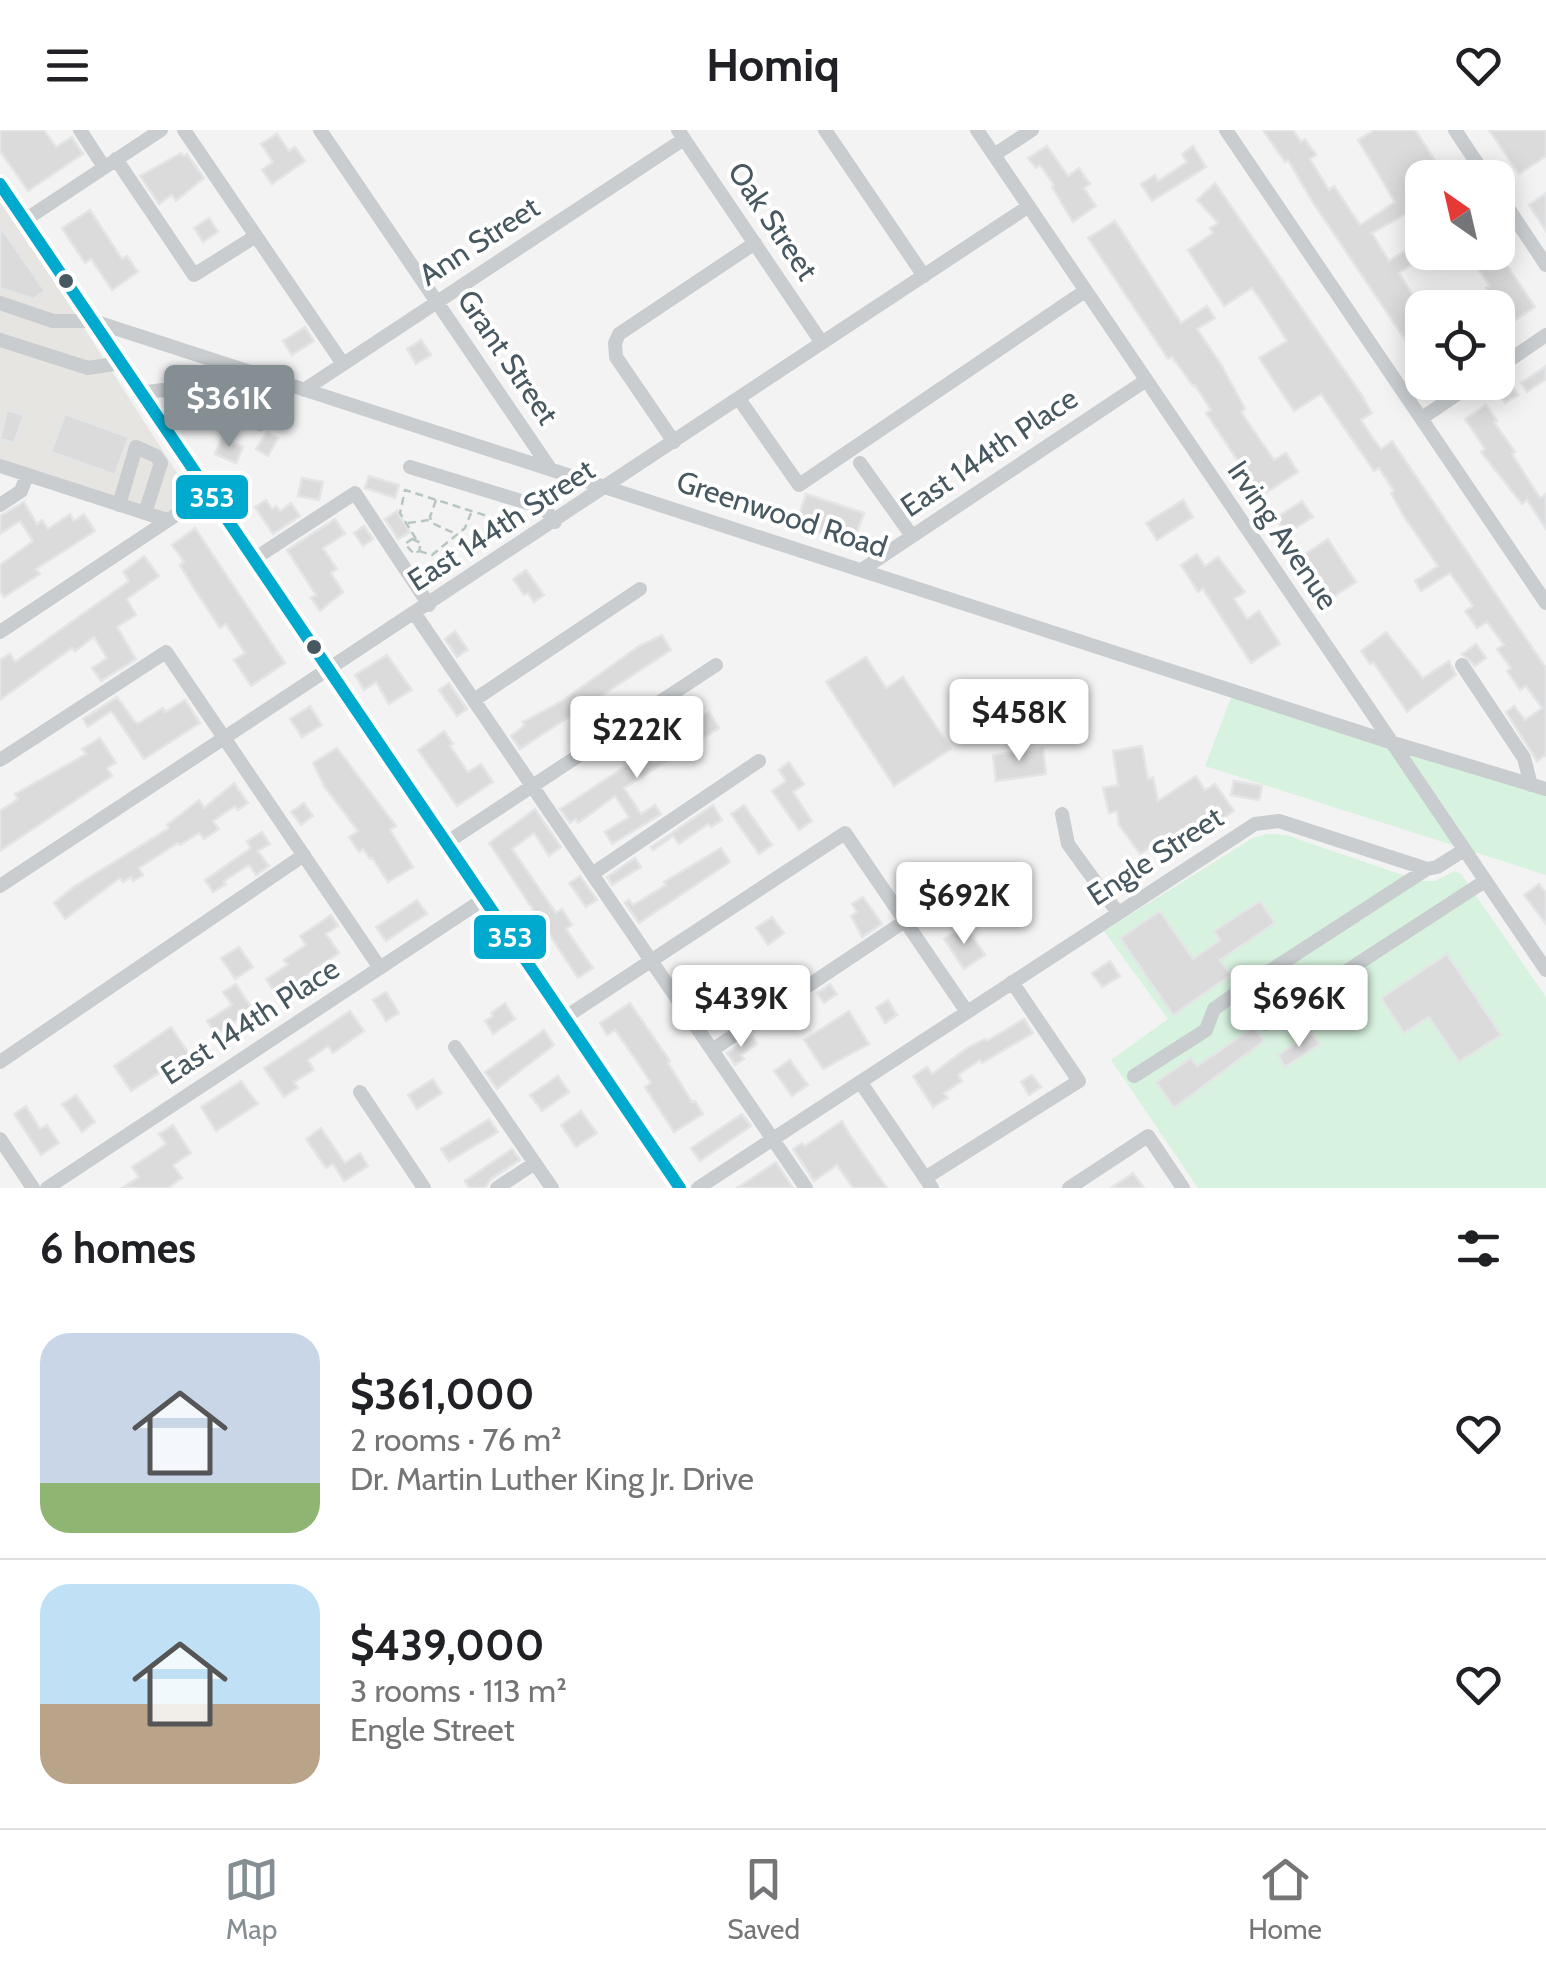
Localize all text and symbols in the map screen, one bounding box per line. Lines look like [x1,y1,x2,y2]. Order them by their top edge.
icon: menu [40,38,95,93]
text: Homiq [706,38,840,92]
icon: heart [1451,38,1506,93]
street label: Oak Street [720,155,826,287]
north arrow [1405,160,1515,270]
map controls [1405,160,1515,400]
street label: Ann Street [412,188,546,294]
unlabelled marker [56,271,76,291]
street label: Grant Street [450,283,566,431]
button: locate [1405,290,1515,400]
pin: $361K [159,365,299,450]
text: $361K [186,378,272,417]
street label: East 144th Place [894,379,1084,525]
street label: East 144th Street [401,451,601,599]
street label: Irving Avenue [1220,454,1346,616]
street label: Greenwood Road [672,463,892,565]
line badge: 353 [174,473,250,521]
text: 353 [189,480,235,514]
unlabelled marker [304,637,324,657]
pin: $458K [949,679,1089,764]
text: $458K [971,692,1067,731]
pin: $222K [567,696,707,781]
text: $222K [592,709,682,748]
street label: Engle Street [1080,798,1230,914]
pin: $692K [894,862,1034,947]
text: $692K [918,875,1010,914]
line badge: 353 [472,913,548,961]
text: 353 [487,920,533,954]
street label: East 144th Place [154,950,346,1092]
pin: $439K [671,965,811,1050]
pin: $696K [1229,965,1369,1050]
text: $439K [694,978,788,1017]
text: $696K [1253,978,1345,1017]
icon: filters [1451,1221,1506,1276]
text: 6 homes [40,1222,196,1274]
text: $361,000 [350,1368,534,1420]
icon: home [120,1373,240,1493]
icon: heart [1451,1406,1506,1461]
text: 2 rooms · 76 m² [350,1420,562,1459]
text: Dr. Martin Luther King Jr. Drive [350,1459,754,1498]
text: $439,000 [350,1619,544,1671]
icon: home [120,1624,240,1744]
icon: heart [1451,1657,1506,1712]
text: 3 rooms · 113 m² [350,1671,567,1710]
text: Engle Street [350,1710,514,1749]
tab: Map [224,1852,279,1946]
tab: Saved [727,1852,800,1946]
tab: Home [1248,1852,1322,1946]

